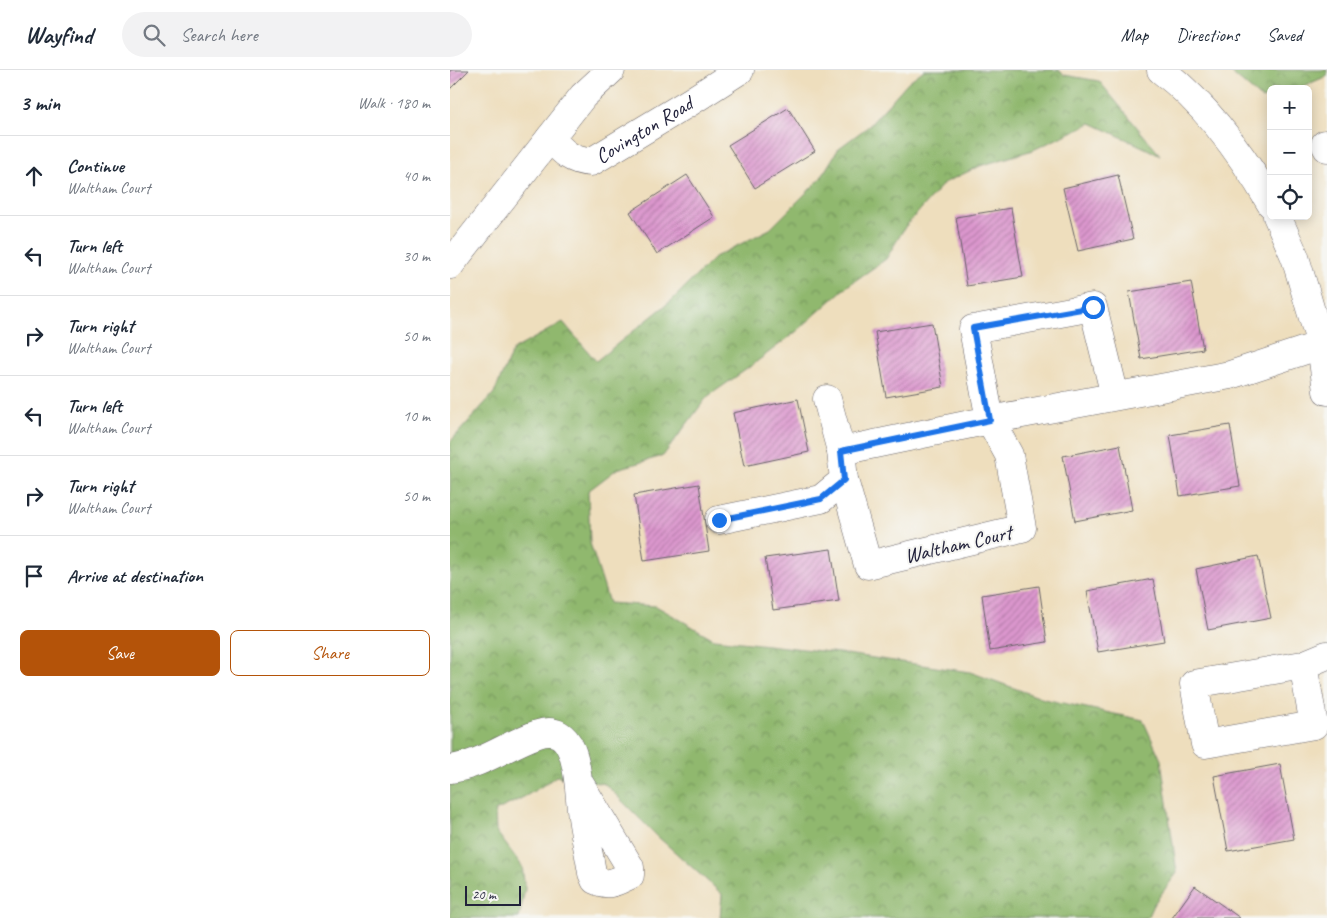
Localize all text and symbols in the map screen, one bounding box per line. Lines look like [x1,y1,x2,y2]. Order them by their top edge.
search box [122,12,472,57]
text: Wayfind [25,20,92,50]
icon: search [140,21,168,49]
text: Search here [180,23,258,47]
text: Map [1121,24,1148,46]
text: Directions [1176,24,1239,46]
text: Saved [1267,24,1302,46]
map controls [1267,85,1312,220]
button: + [1267,85,1312,130]
street label: Covington Road [590,89,700,169]
text: 3 min [20,90,60,116]
text: Walk · 180 m [358,93,430,113]
button: − [1267,130,1312,175]
text: Continue [67,154,124,178]
icon: ahead [20,162,48,190]
text: 40 m [403,166,430,186]
button: locate [1267,175,1312,220]
text: Waltham Court [67,178,150,198]
text: Turn left [67,234,122,258]
icon: left [20,242,48,270]
text: 30 m [403,246,430,266]
text: Waltham Court [67,258,150,278]
route start [1082,296,1105,319]
text: Turn right [67,314,134,338]
icon: right [20,322,48,350]
text: 50 m [403,326,430,346]
text: Waltham Court [67,338,150,358]
text: Turn left [67,394,122,418]
icon: left [20,402,48,430]
text: 10 m [403,406,430,426]
text: Waltham Court [67,418,150,438]
text: Turn right [67,474,134,498]
icon: right [20,482,48,510]
text: 50 m [403,486,430,506]
text: Waltham Court [67,498,150,518]
route end [708,509,731,532]
street label: Waltham Court [902,518,1017,569]
icon: arrive [20,562,48,590]
text: Arrive at destination [67,564,203,588]
button: Save [20,630,220,676]
button: Share [230,630,430,676]
scale bar [465,883,521,906]
text: 20 m [472,886,496,903]

